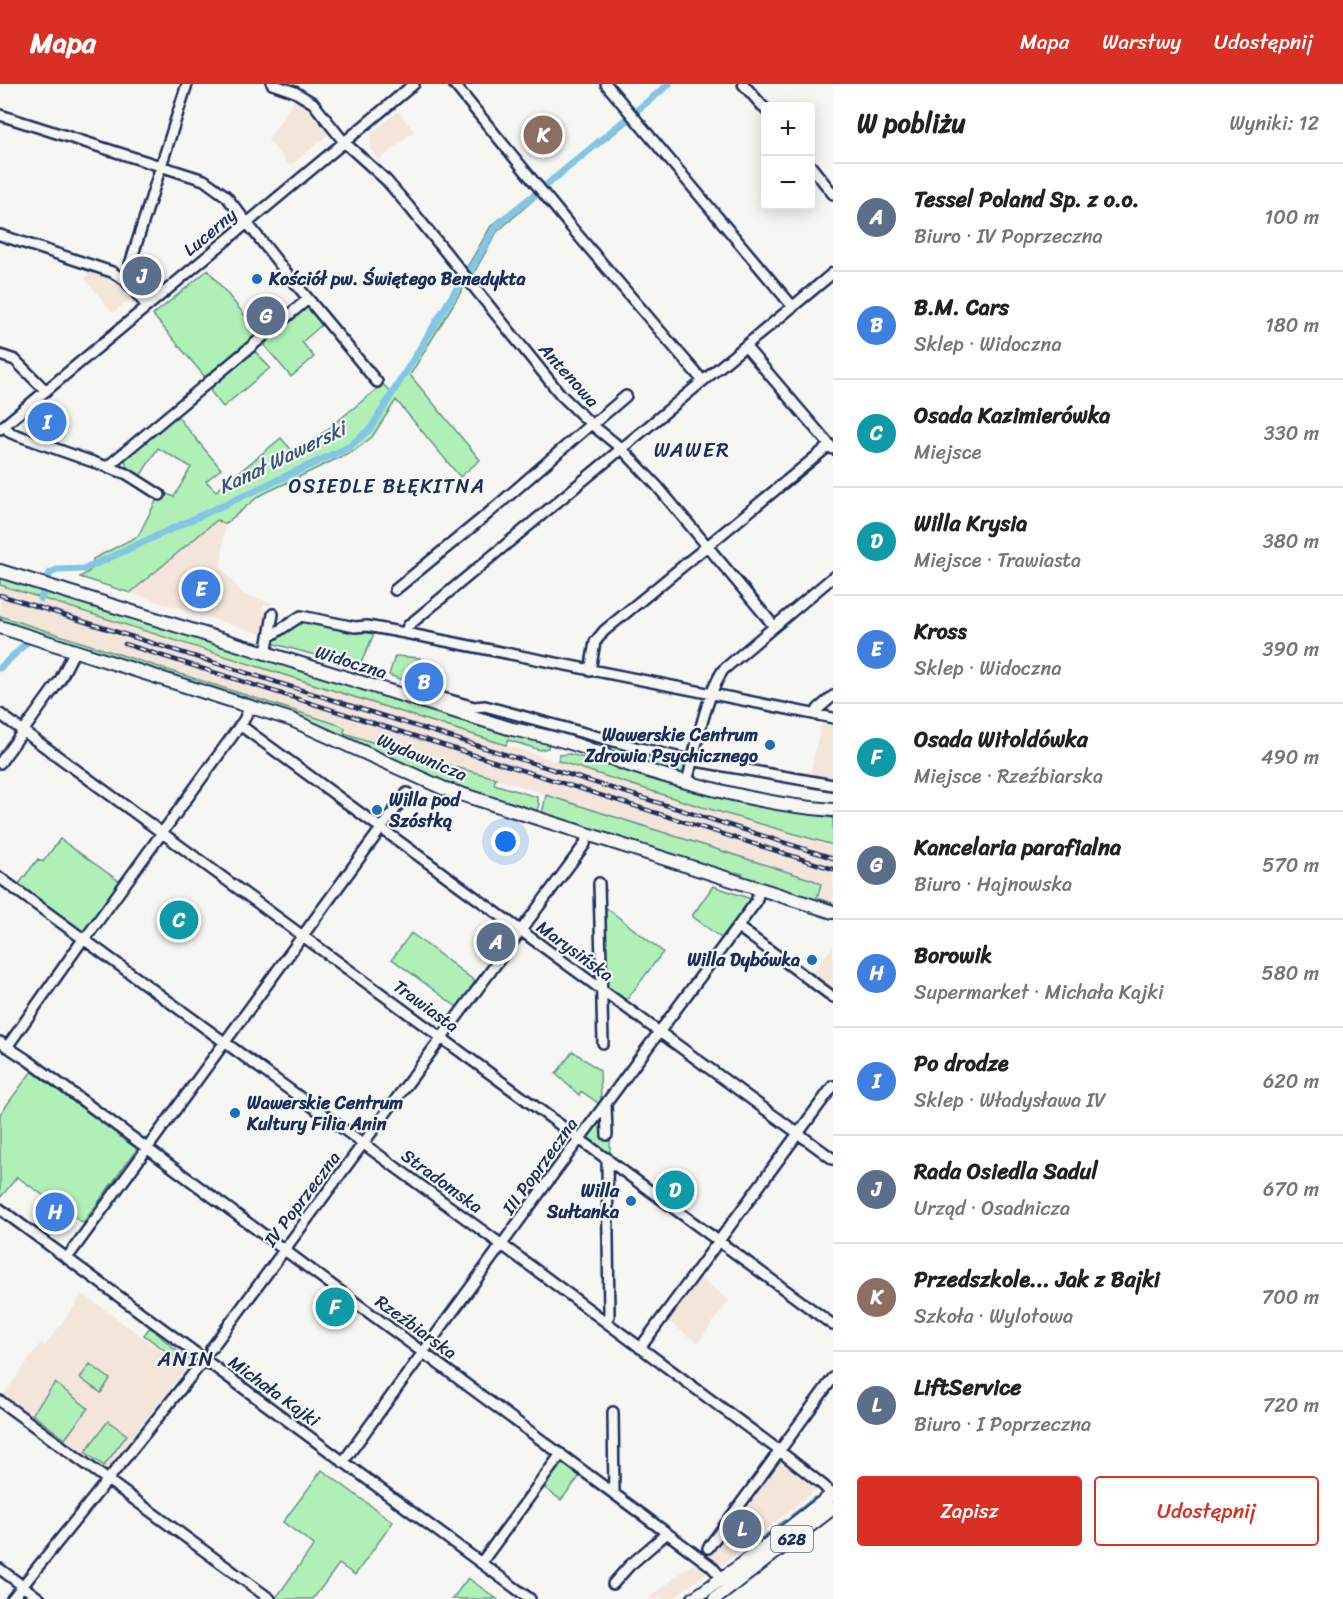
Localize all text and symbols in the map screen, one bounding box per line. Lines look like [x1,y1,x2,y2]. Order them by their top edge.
text: Mapa [30,18,96,67]
text: Mapa [1020,23,1069,61]
text: Warstwy [1102,23,1181,61]
text: Udostępnij [1214,23,1313,61]
text: W pobliżu [857,100,966,146]
map controls [761,102,815,210]
button: + [761,102,815,156]
text: Wyniki: 12 [1229,106,1319,141]
pin: K [524,112,562,158]
button: − [761,156,815,210]
text: Tessel Poland Sp. z o.o. [914,180,1139,219]
street label: Lucerny [176,199,245,264]
text: A [870,200,883,235]
text: 100 m [1265,200,1319,235]
text: Biuro · IV Poprzeczna [914,219,1103,254]
pin: J [122,254,162,298]
place label: Kościół pw. Świętego Benedykta [268,263,527,295]
marker: Kościół pw. Świętego Benedykta [250,272,264,286]
text: B.M. Cars [914,288,1009,327]
pin: G [246,294,286,338]
text: B [870,308,883,343]
text: 180 m [1265,308,1319,343]
text: Sklep · Widoczna [914,327,1061,362]
street label: Antenowa [530,334,607,415]
text: Osada Kazimierówka [914,396,1110,435]
pin: I [28,400,66,444]
water label: Kanał Wawerski [212,410,356,504]
text: C [870,416,883,451]
text: 330 m [1264,416,1319,451]
district label: WAWER [654,431,730,469]
text: Miejsce [914,435,981,470]
district label: OSIEDLE BŁĘKITNA [288,469,486,504]
text: Willa Krysia [914,504,1027,543]
text: D [871,524,882,559]
text: 380 m [1263,524,1319,559]
text: Miejsce · Trawiasta [914,543,1081,578]
pin: E [182,566,220,612]
text: Kross [914,612,967,651]
text: E [871,632,882,667]
text: 390 m [1263,632,1319,667]
street label: Widoczna [311,636,391,688]
text: Sklep · Widoczna [914,651,1061,686]
pin: B [404,660,444,704]
place label: Wawerskie Centrum Zdrowia Psychicznego [584,719,758,772]
text: Osada Witoldówka [914,720,1088,759]
street label: Wydawnicza [372,724,472,790]
marker: Wawerskie Centrum Zdrowia Psychicznego [763,738,777,752]
text: F [871,740,882,775]
text: 490 m [1261,740,1319,775]
text: Miejsce · Rzeźbiarska [914,759,1103,794]
place label: Willa pod Szóstką [388,784,461,837]
marker: Willa pod Szóstką [370,803,384,817]
your location [491,827,520,856]
text: Kancelaria parafialna [914,828,1121,867]
text: G [870,848,883,883]
text: 570 m [1262,848,1319,883]
text: Biuro · Hajnowska [914,867,1072,902]
pin: C [160,898,198,942]
street label: Marysińska [529,912,621,990]
pin: A [476,920,516,964]
text: Borowik [914,936,992,975]
place label: Willa Dybówka [687,944,800,976]
marker: Willa Dybówka [805,953,819,967]
text: H [869,956,884,991]
text: 580 m [1262,956,1319,991]
street label: Trawiasta [386,971,466,1041]
text: Supermarket · Michała Kajki [914,975,1164,1010]
text: Po drodze [914,1044,1009,1083]
text: I [873,1064,880,1099]
text: 620 m [1263,1064,1319,1099]
text: Sklep · Władysława IV [914,1083,1106,1118]
place label: Wawerskie Centrum Kultury Filia Anin [246,1087,403,1140]
marker: Wawerskie Centrum Kultury Filia Anin [228,1106,242,1120]
street label: III Poprzeczna [493,1110,586,1222]
street label: Stradomska [394,1140,490,1222]
street label: IV Poprzeczna [255,1144,349,1255]
text: Rada Osiedla Sadul [914,1152,1098,1191]
pin: D [656,1168,694,1212]
text: J [872,1172,881,1207]
text: 670 m [1263,1172,1319,1207]
place label: Willa Sułtanka [546,1175,620,1228]
pin: H [36,1190,74,1234]
text: Urząd · Osadnicza [914,1191,1070,1226]
marker: Willa Sułtanka [624,1194,638,1208]
text: Przedszkole... Jak z Bajki [914,1260,1160,1299]
text: K [870,1280,883,1315]
text: 700 m [1262,1280,1319,1315]
pin: F [316,1284,354,1330]
street label: Rzeźbiarska [368,1286,464,1368]
text: Szkoła · Wylotowa [914,1299,1073,1334]
district label: ANIN [156,1340,215,1378]
street label: Michała Kajki [221,1347,328,1436]
text: LiftService [914,1368,1022,1407]
text: L [872,1388,881,1423]
text: 720 m [1263,1388,1319,1423]
text: Biuro · I Poprzeczna [914,1407,1091,1442]
button: Zapisz [857,1476,1082,1546]
button: Udostępnij [1094,1476,1319,1546]
pin: L [722,1506,762,1552]
road number: 628 [771,1526,813,1552]

